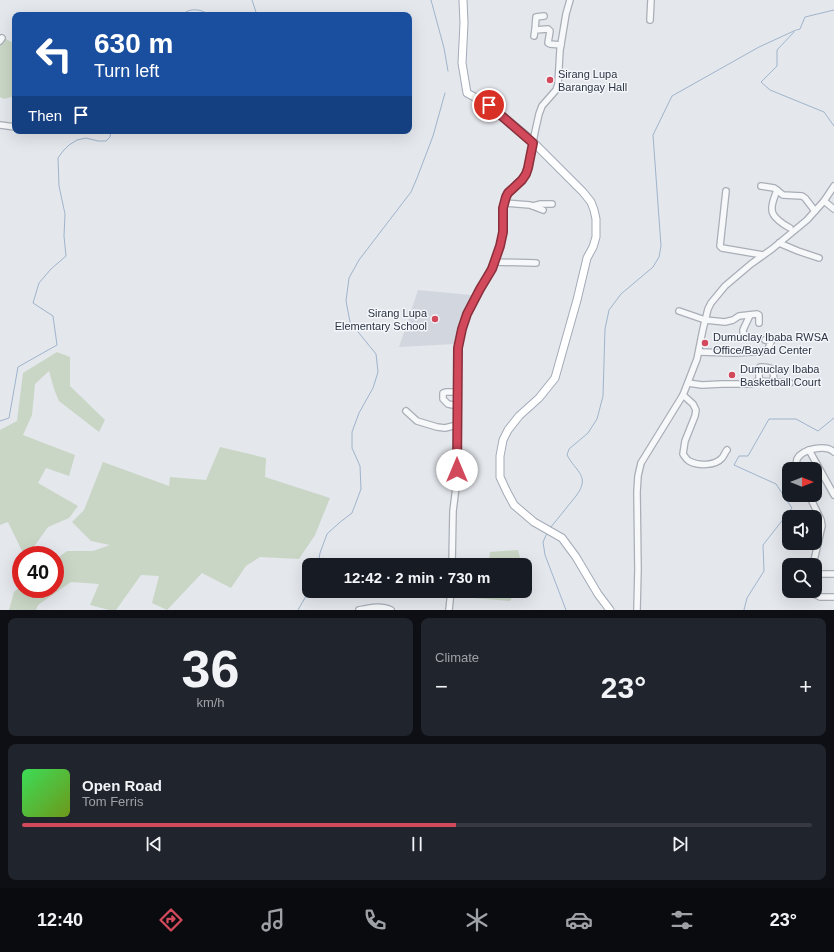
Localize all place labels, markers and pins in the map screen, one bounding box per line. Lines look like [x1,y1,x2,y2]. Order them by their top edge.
place label: Sirang Lupa Barangay Hall [558,68,627,93]
marker: Sirang Lupa Barangay Hall [545,75,555,85]
pin [472,88,506,122]
place label: Sirang Lupa Elementary School [335,307,428,332]
marker: Sirang Lupa Elementary School [430,314,440,324]
place label: Dumuclay Ibaba RWSA Office/Bayad Center [713,331,829,356]
marker: Dumuclay Ibaba RWSA Office/Bayad Center [700,338,710,348]
place label: Dumuclay Ibaba Basketball Court [740,363,821,388]
marker: Dumuclay Ibaba Basketball Court [727,370,737,380]

